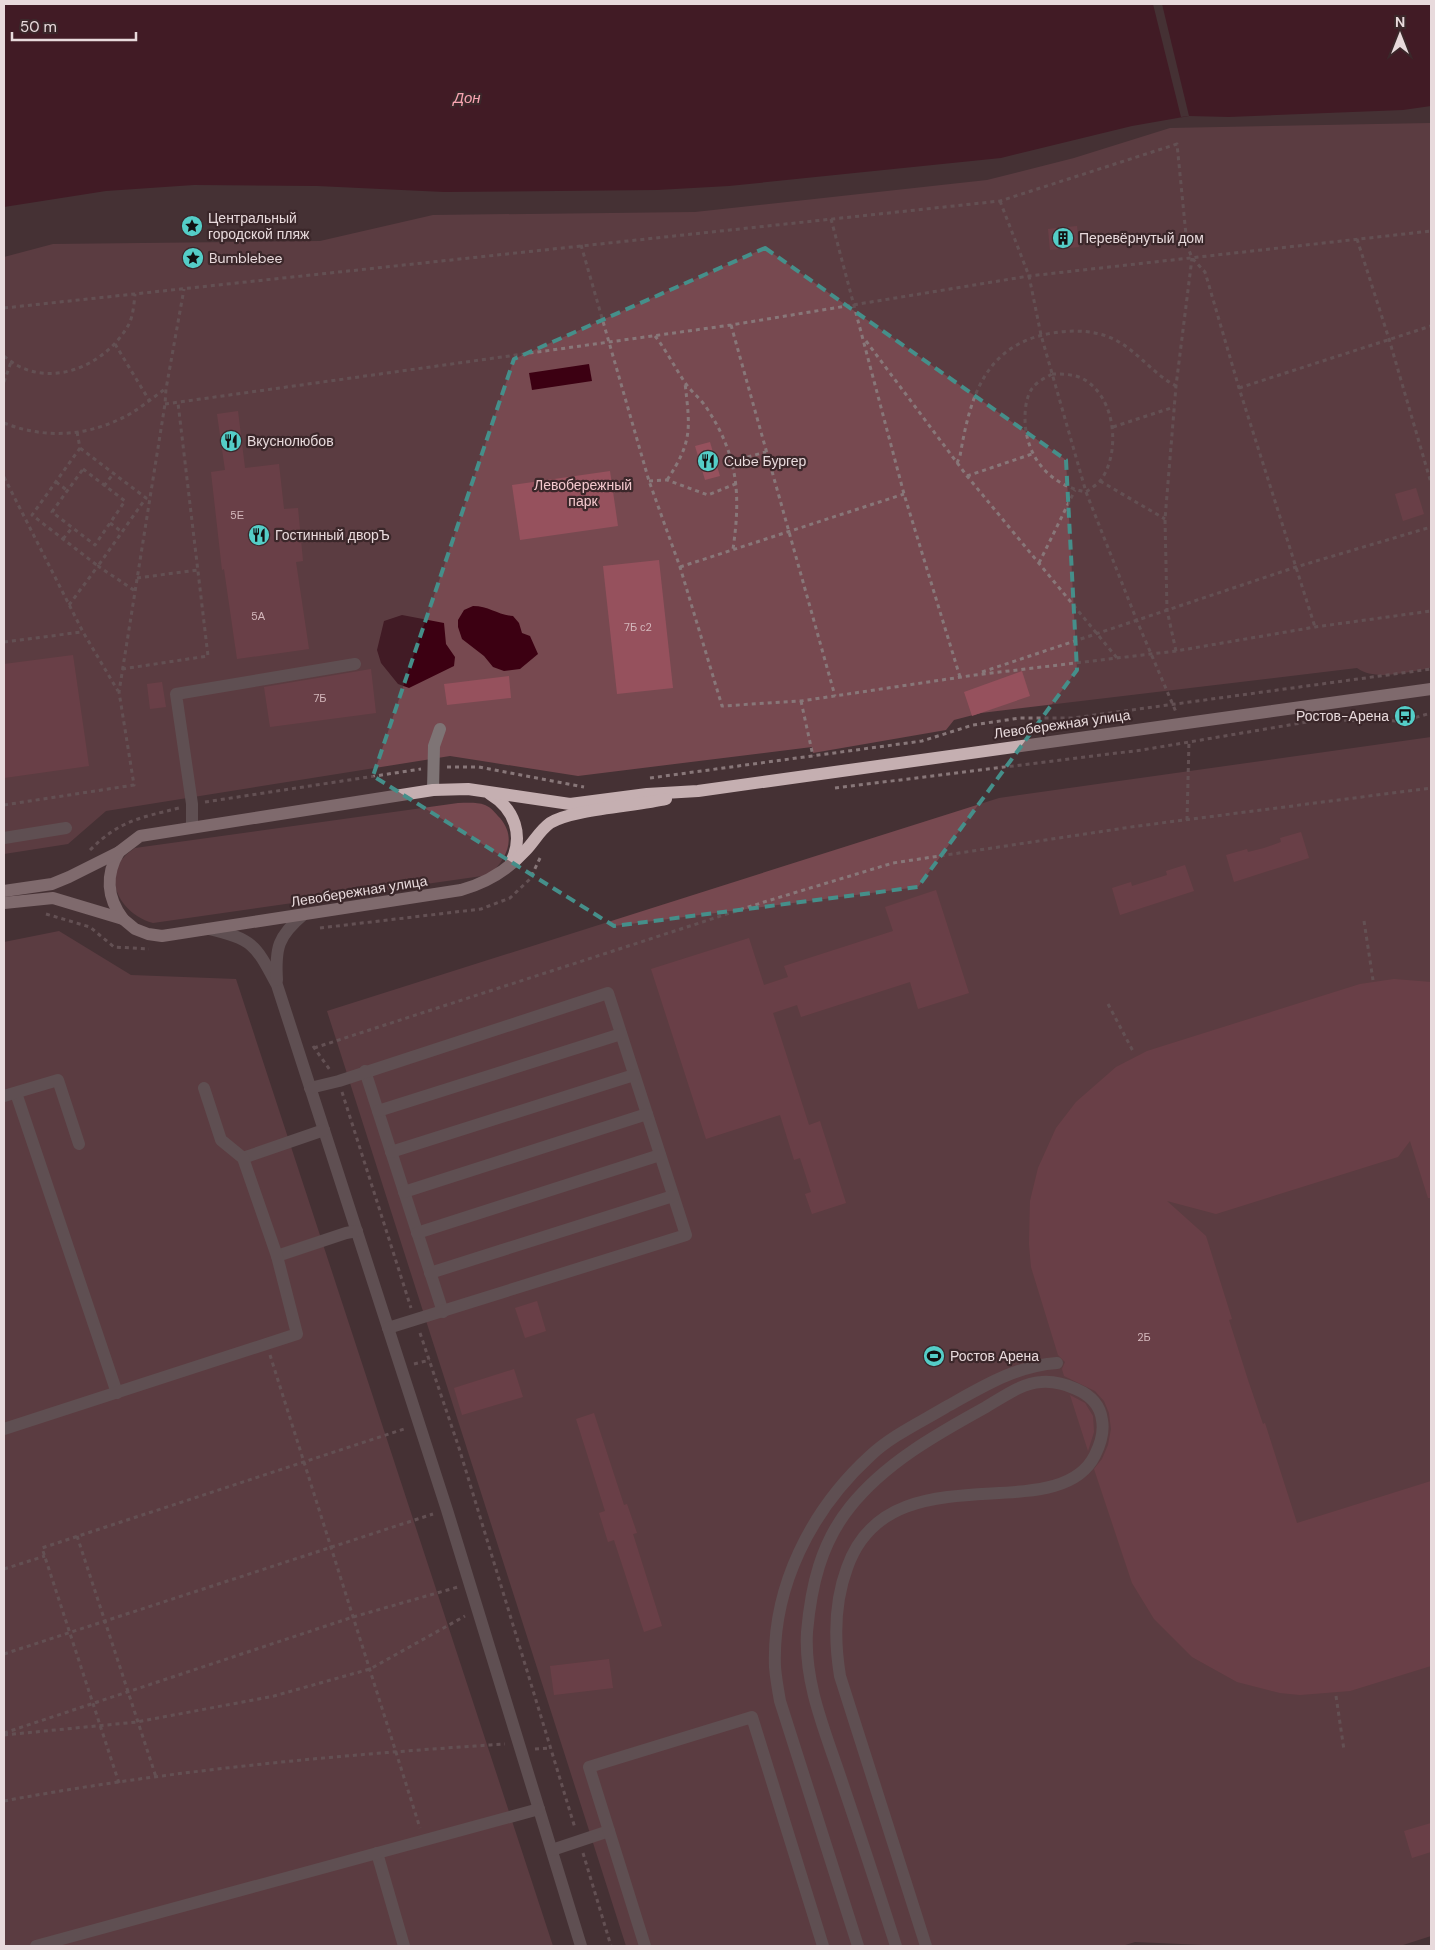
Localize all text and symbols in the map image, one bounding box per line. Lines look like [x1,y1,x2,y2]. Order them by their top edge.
scale bar [12,10,136,42]
north arrow [1375,10,1425,60]
text: N [1395,13,1405,31]
text: 50 m [20,17,57,37]
water label: Дон [451,88,481,108]
place label: Центральный городской пляж [208,209,310,243]
place icon: Центральный городской пляж [180,214,204,238]
building icon: Перевёрнутый дом [1051,226,1075,250]
place label: Перевёрнутый дом [1079,229,1204,247]
place icon: Bumblebee [181,246,205,270]
place label: Bumblebee [209,249,282,267]
restaurant icon: Вкуснолюбов [219,429,243,453]
place label: Вкуснолюбов [247,432,334,450]
restaurant icon: Cube Бургер [696,449,720,473]
place label: Cube Бургер [724,452,807,470]
park label: Левобережный парк [534,476,632,510]
house number: 5Е [230,508,244,522]
restaurant icon: Гостинный дворЪ [247,523,271,547]
place label: Гостинный дворЪ [275,526,390,544]
house number: 5А [251,609,266,623]
house number: 7Б с2 [624,620,652,634]
house number: 7Б [313,691,327,705]
bus stop icon: Ростов-Арена [1393,704,1417,728]
street label: Левобережная улица [993,705,1132,743]
place label: Ростов-Арена [1296,707,1389,725]
street label: Левобережная улица [290,871,429,911]
house number: 2Б [1137,1330,1151,1344]
sports icon: Ростов Арена [922,1344,946,1368]
place label: Ростов Арена [950,1347,1039,1365]

